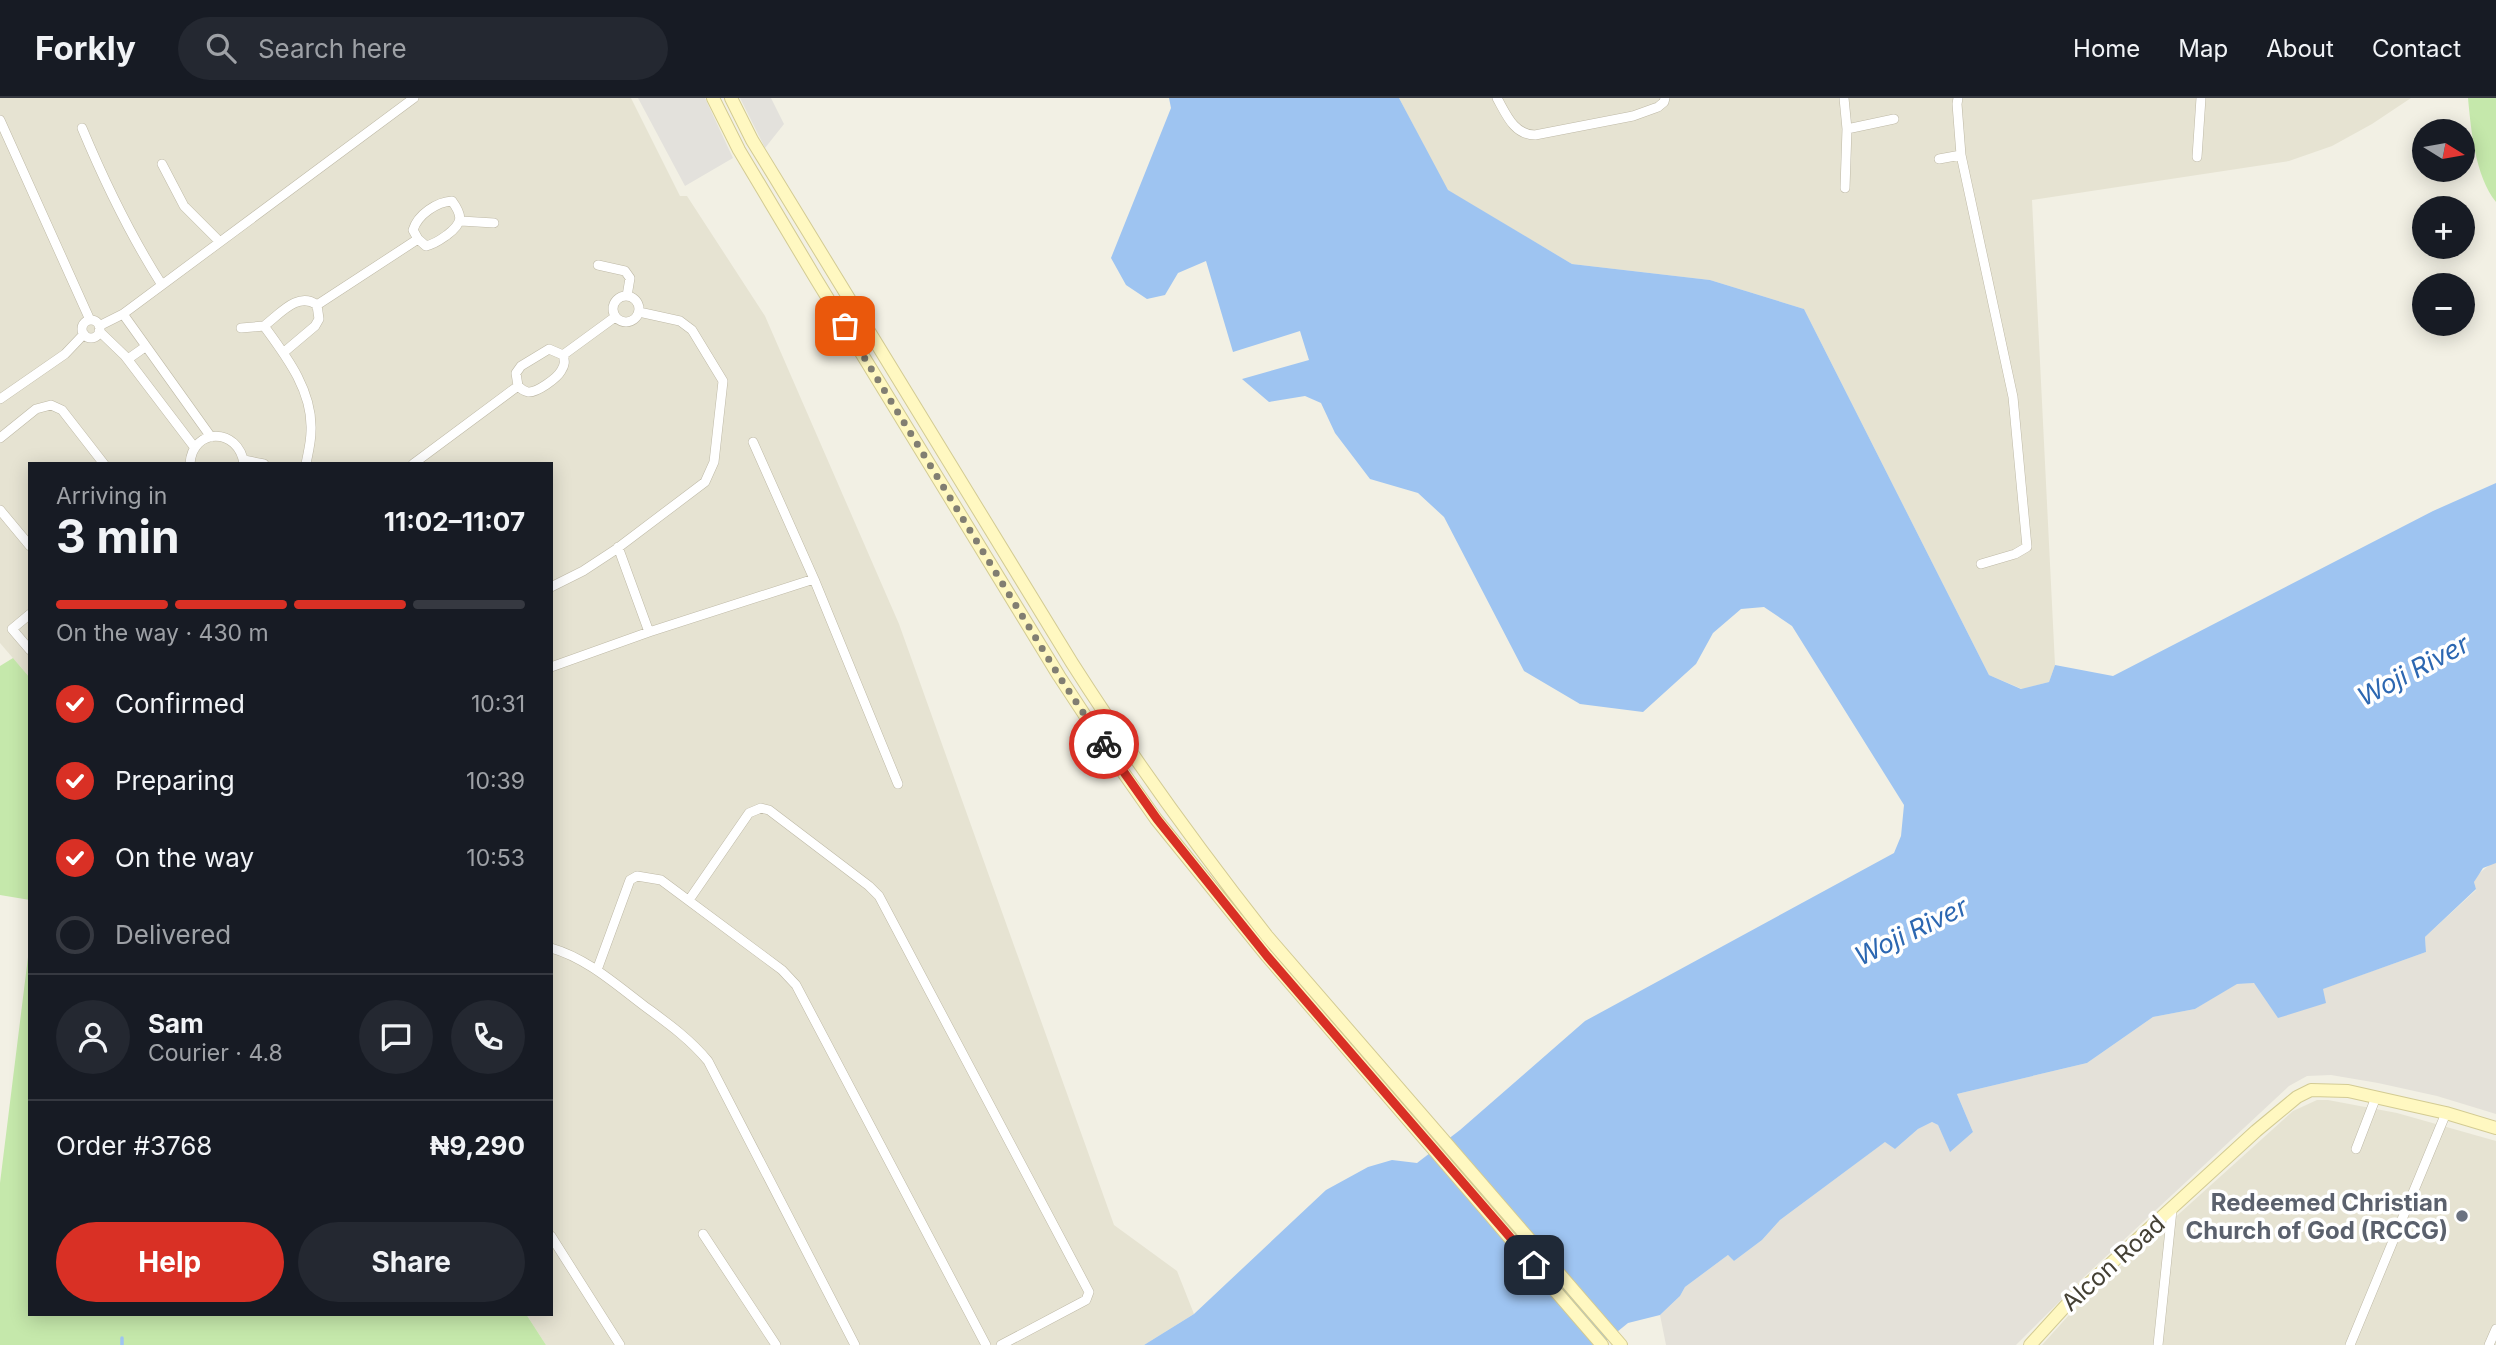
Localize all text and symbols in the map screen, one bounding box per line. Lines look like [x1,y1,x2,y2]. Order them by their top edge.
search box [178,17,668,80]
text: Forkly [35,28,136,68]
icon: search [202,29,240,67]
text: Search here [258,33,407,64]
text: Home [2073,34,2140,63]
text: Map [2178,34,2228,63]
text: About [2266,34,2334,63]
text: Contact [2372,34,2461,63]
north arrow [2412,119,2474,182]
map controls [2412,119,2475,336]
button: + [2412,196,2475,259]
button: − [2412,273,2475,336]
pin [815,296,875,356]
icon: bag [826,307,864,345]
text: Arriving in [56,482,167,510]
text: 11:02–11:07 [384,506,525,537]
text: 3 min [56,508,180,564]
text: On the way · 430 m [56,619,269,647]
water label: Woji River [2352,627,2475,712]
icon: check [56,685,94,723]
text: Confirmed [115,688,245,719]
text: 10:31 [471,690,525,718]
courier [1069,709,1139,779]
icon: bike [1085,725,1123,763]
icon: check [56,762,94,800]
text: Preparing [115,765,235,796]
text: 10:39 [466,767,525,795]
icon: check [56,839,94,877]
text: On the way [115,842,254,873]
text: 10:53 [466,844,525,872]
water label: Woji River [1849,890,1974,972]
text: Delivered [115,919,231,950]
button: person [56,1000,130,1074]
button: chat [359,1000,433,1074]
button: phone [451,1000,525,1074]
text: Sam [148,1008,204,1039]
text: Courier · 4.8 [148,1039,283,1067]
text: Order #3768 [56,1130,212,1161]
text: ₦9,290 [430,1130,525,1161]
place label: Redeemed Christian Church of God (RCCG) [2186,1188,2448,1245]
marker: Redeemed Christian Church of God (RCCG) [2454,1208,2470,1224]
street label: Alcon Road [2055,1209,2171,1317]
button: Help [56,1222,284,1302]
button: Share [298,1222,525,1302]
pin [1504,1235,1564,1295]
icon: home [1515,1246,1553,1284]

